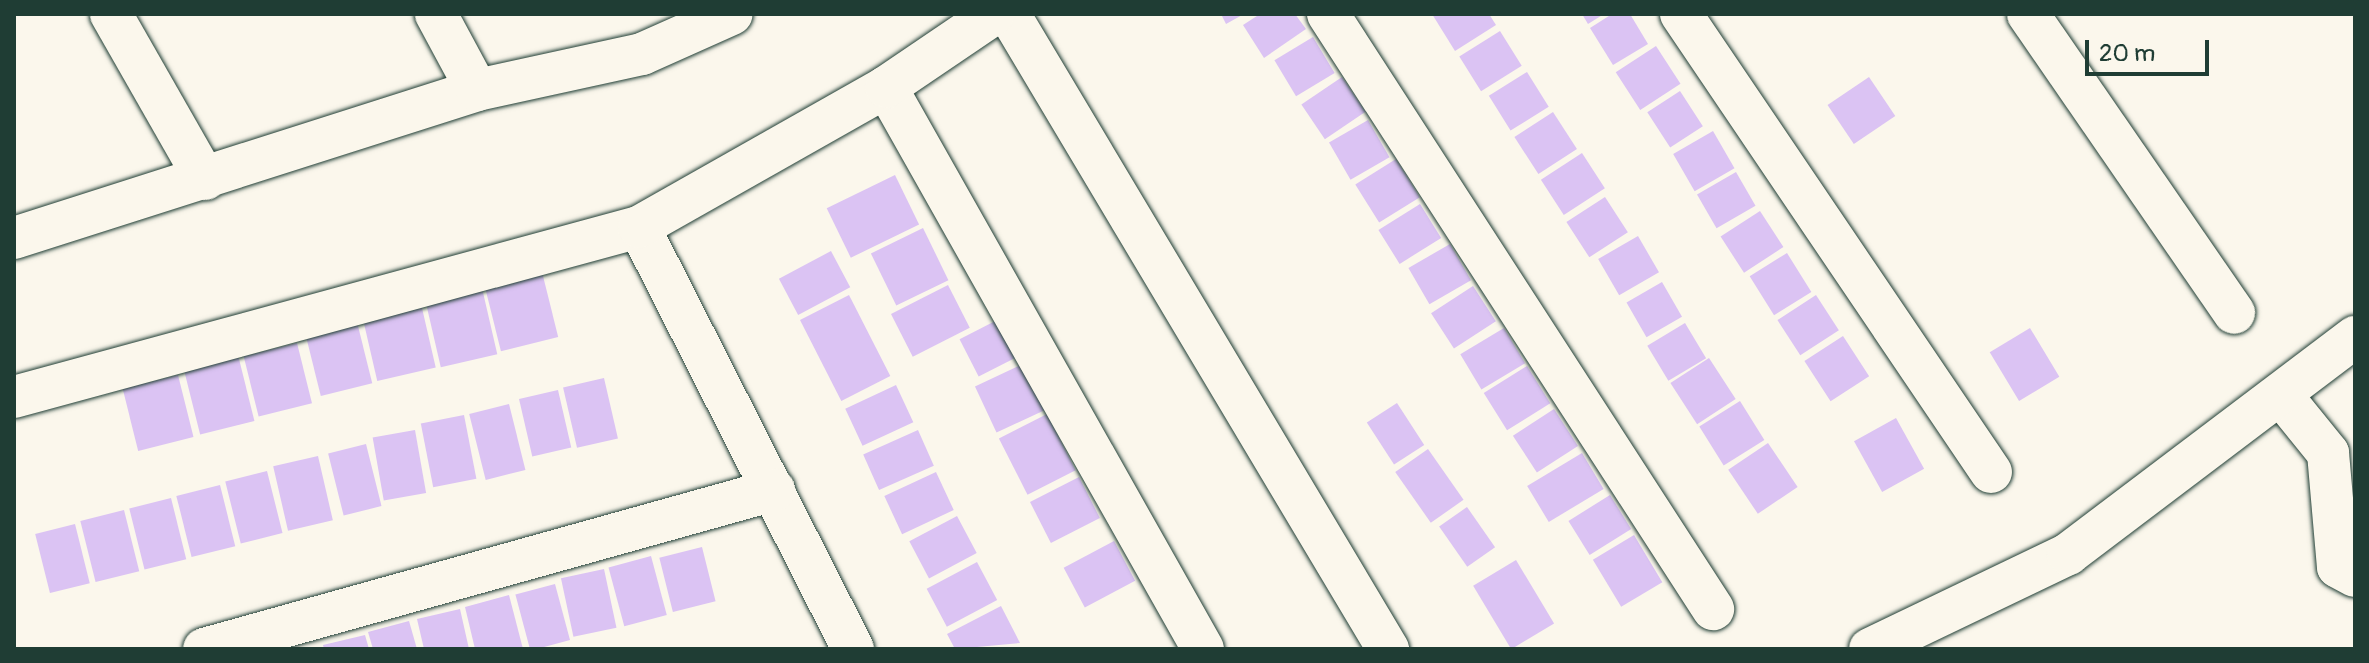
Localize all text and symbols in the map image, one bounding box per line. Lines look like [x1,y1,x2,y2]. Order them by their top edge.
scale bar [2089,24,2213,74]
text: 20 m [2099,39,2155,68]

